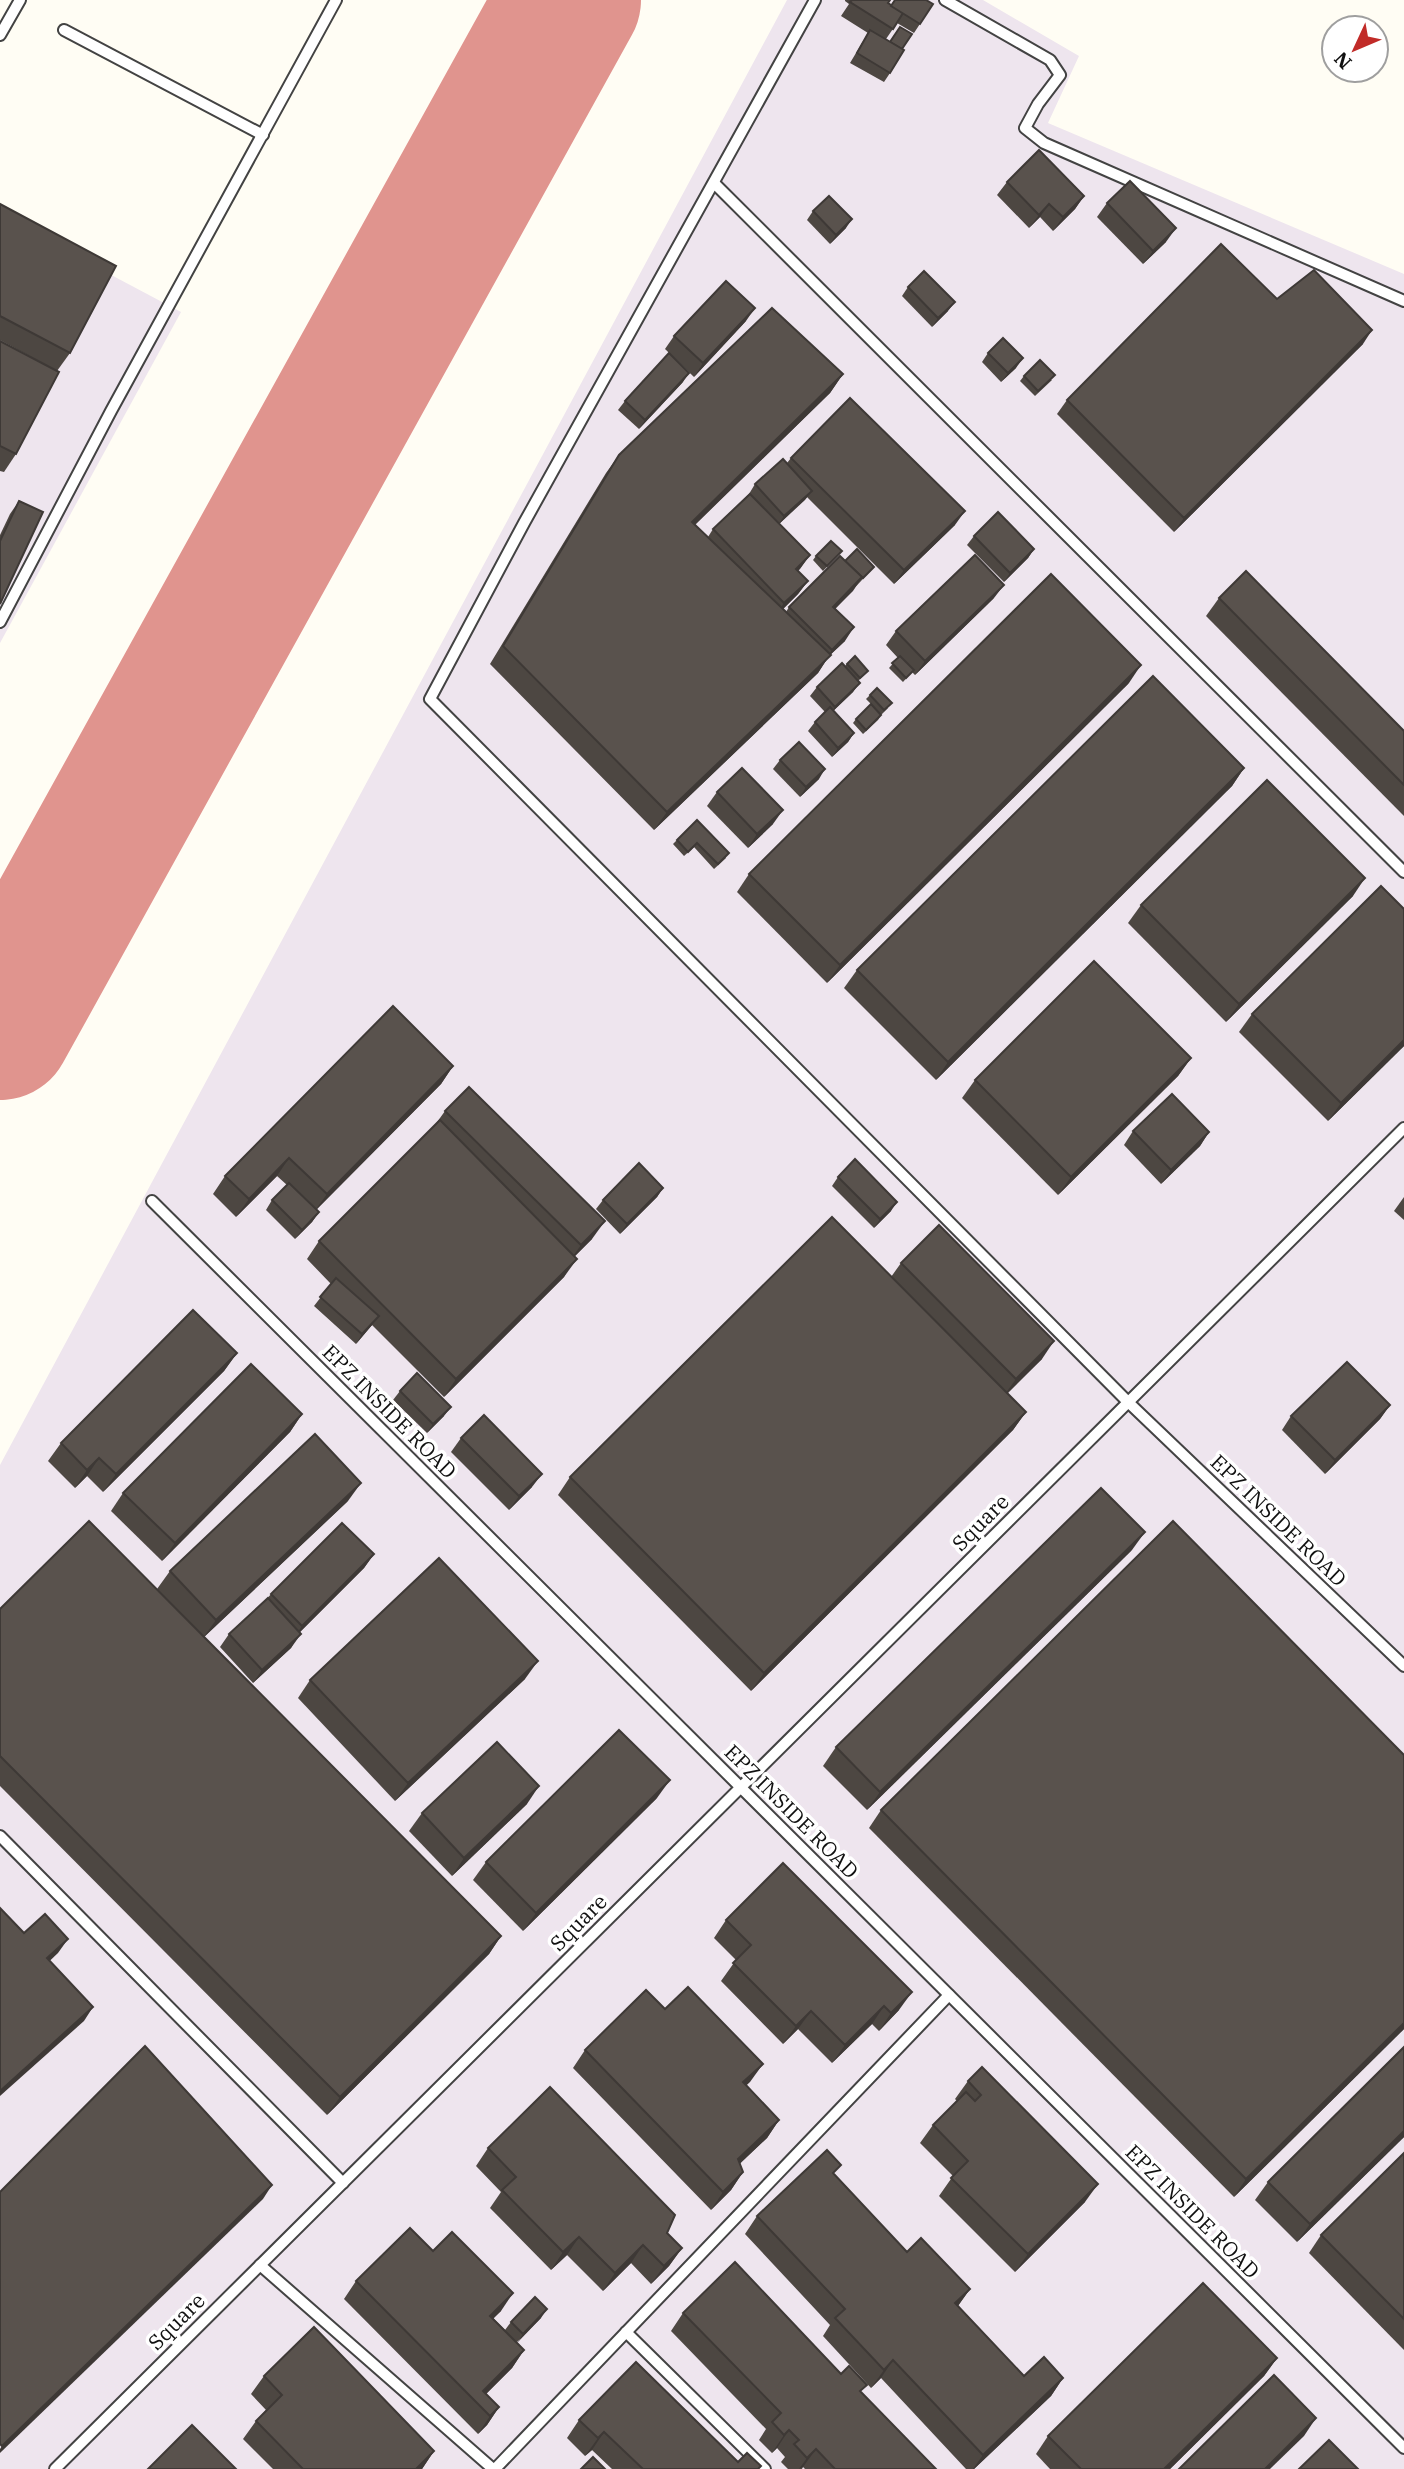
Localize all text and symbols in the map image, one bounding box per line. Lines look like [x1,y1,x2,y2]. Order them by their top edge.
north arrow [1320,14,1390,84]
text: N [1329,47,1357,75]
street label: EPZ INSIDE ROAD [317,1338,463,1484]
street label: EPZ INSIDE ROAD [1205,1448,1353,1592]
street label: Square [945,1487,1015,1557]
street label: EPZ INSIDE ROAD [719,1738,865,1884]
street label: Square [543,1887,613,1957]
street label: EPZ INSIDE ROAD [1120,2138,1266,2284]
street label: Square [141,2286,211,2356]

